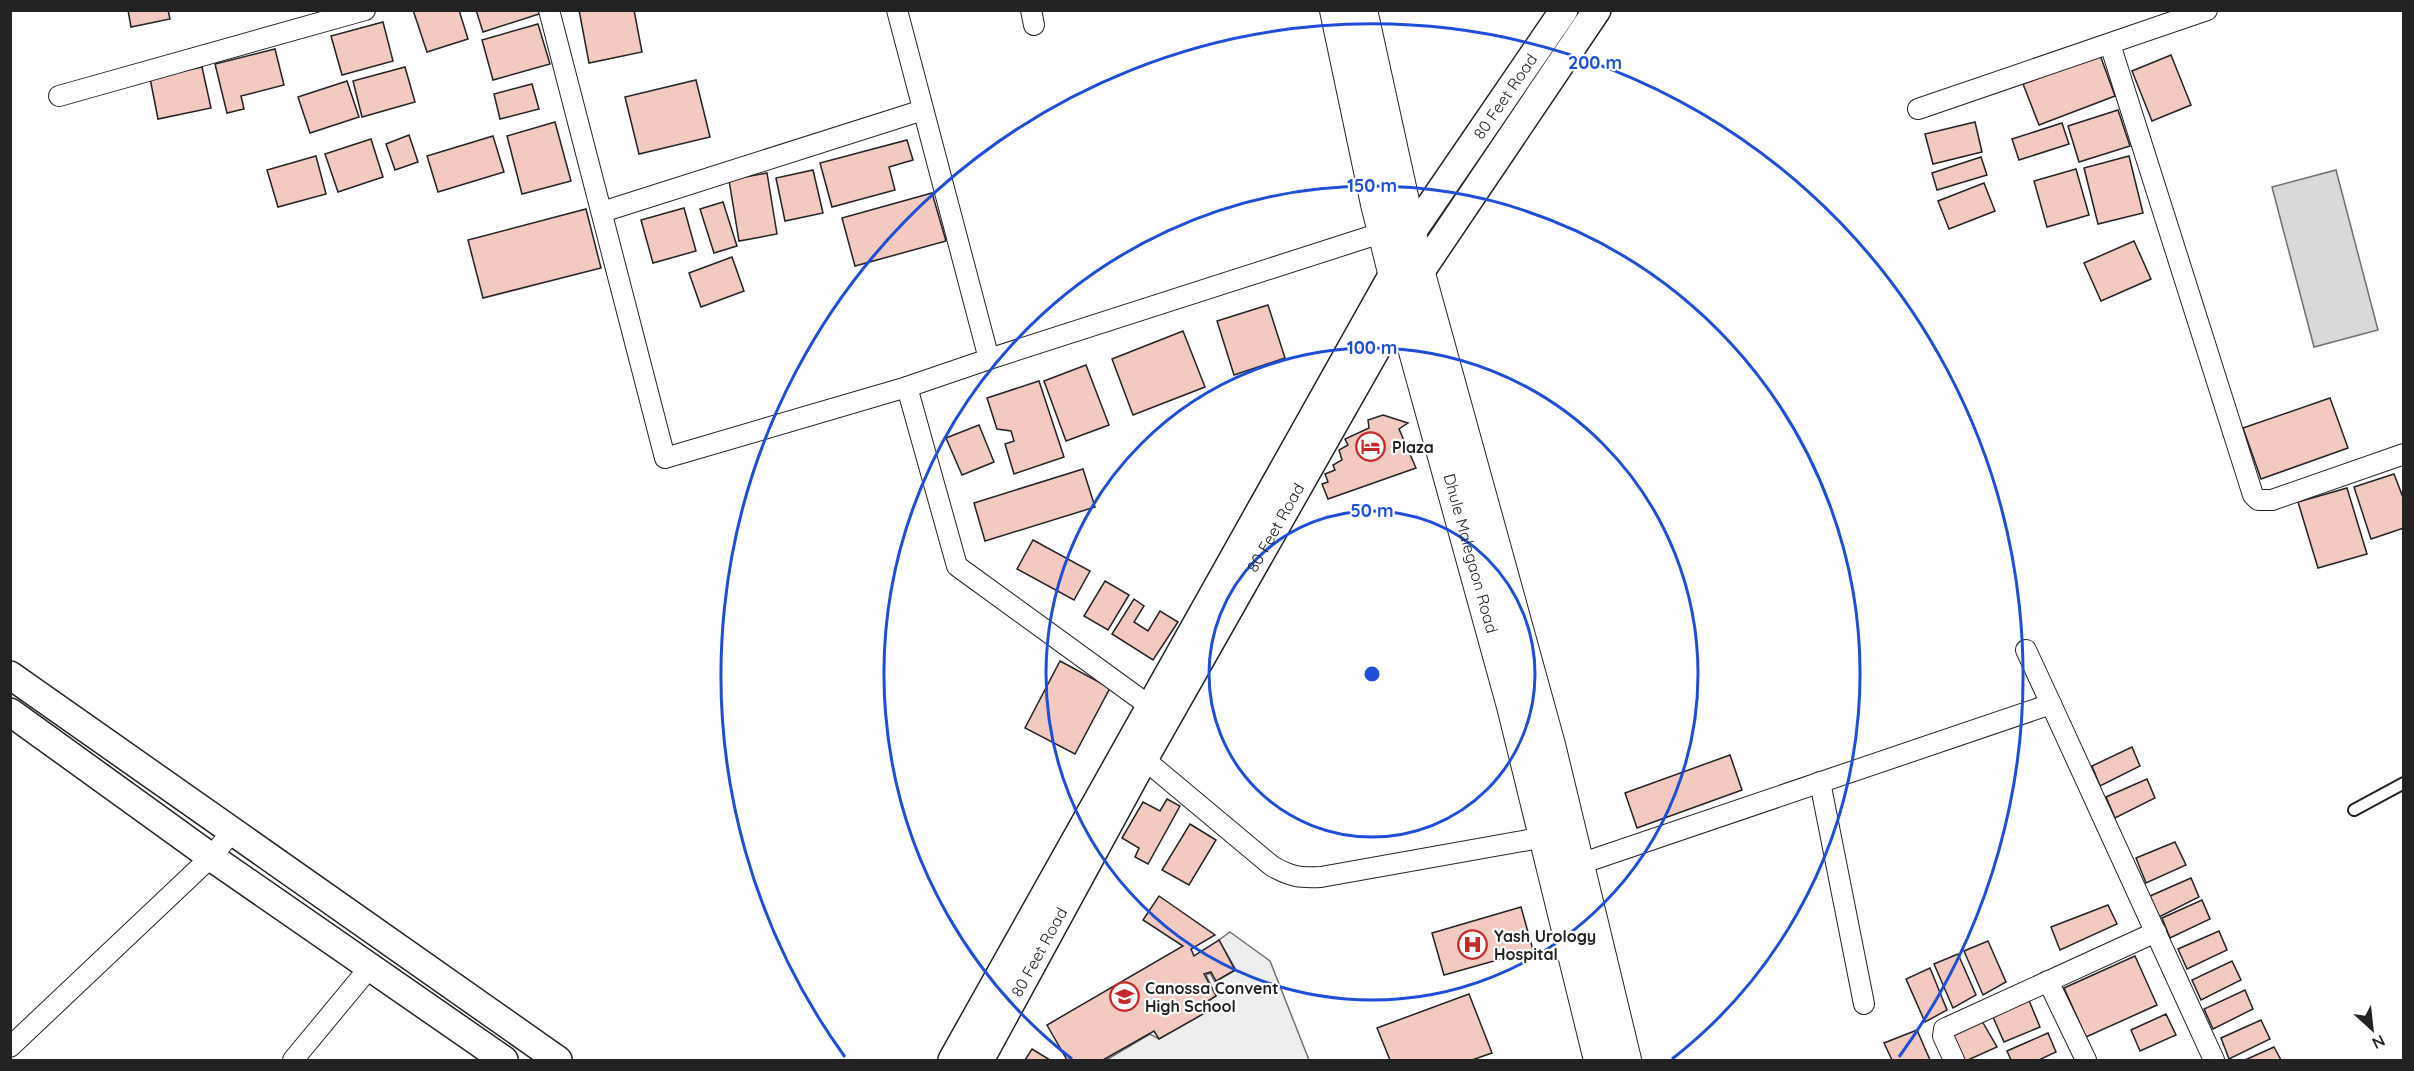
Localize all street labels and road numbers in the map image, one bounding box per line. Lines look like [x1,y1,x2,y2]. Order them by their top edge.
street label: 80 Feet Road [1469,50,1541,143]
street label: Dhule Malegaon Road [1439,471,1502,635]
street label: 80 Feet Road [1242,479,1308,575]
street label: 80 Feet Road [1006,904,1071,1000]

